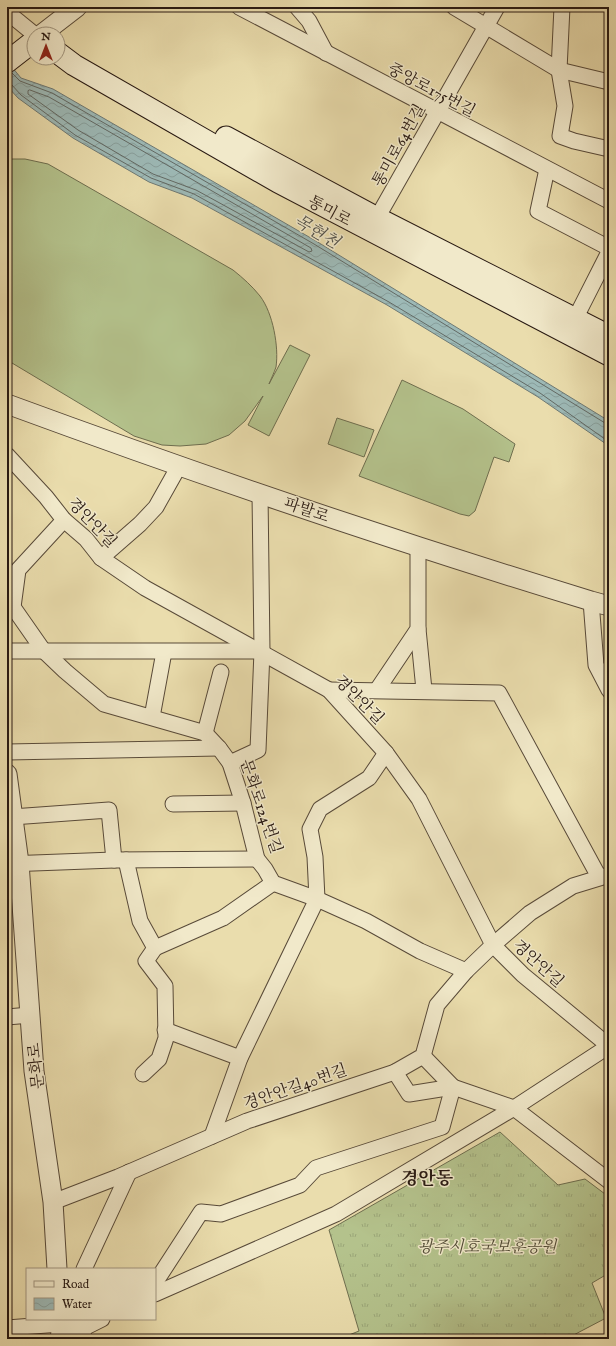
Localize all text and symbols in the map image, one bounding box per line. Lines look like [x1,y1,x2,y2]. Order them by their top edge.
north arrow [26,26,66,66]
text: N [40,30,51,44]
street label: 중앙로175번길 [384,59,478,122]
street label: 통미로64번길 [369,101,431,191]
street label: 통미로 [304,192,355,232]
water label: 목현천 [290,211,344,255]
street label: 경안안길 [63,494,120,553]
street label: 파발로 [281,494,332,528]
street label: 경안안길 [330,671,388,729]
street label: 문화로124번길 [235,757,286,857]
street label: 경안안길 [508,936,567,993]
street label: 문화로 [25,1041,49,1090]
street label: 경안안길40번길 [241,1061,350,1115]
district label: 경안동 [401,1168,454,1191]
park label: 광주시호국보훈공원 [417,1238,558,1258]
legend [26,1268,156,1320]
text: Road [62,1277,90,1292]
text: Water [62,1297,93,1312]

